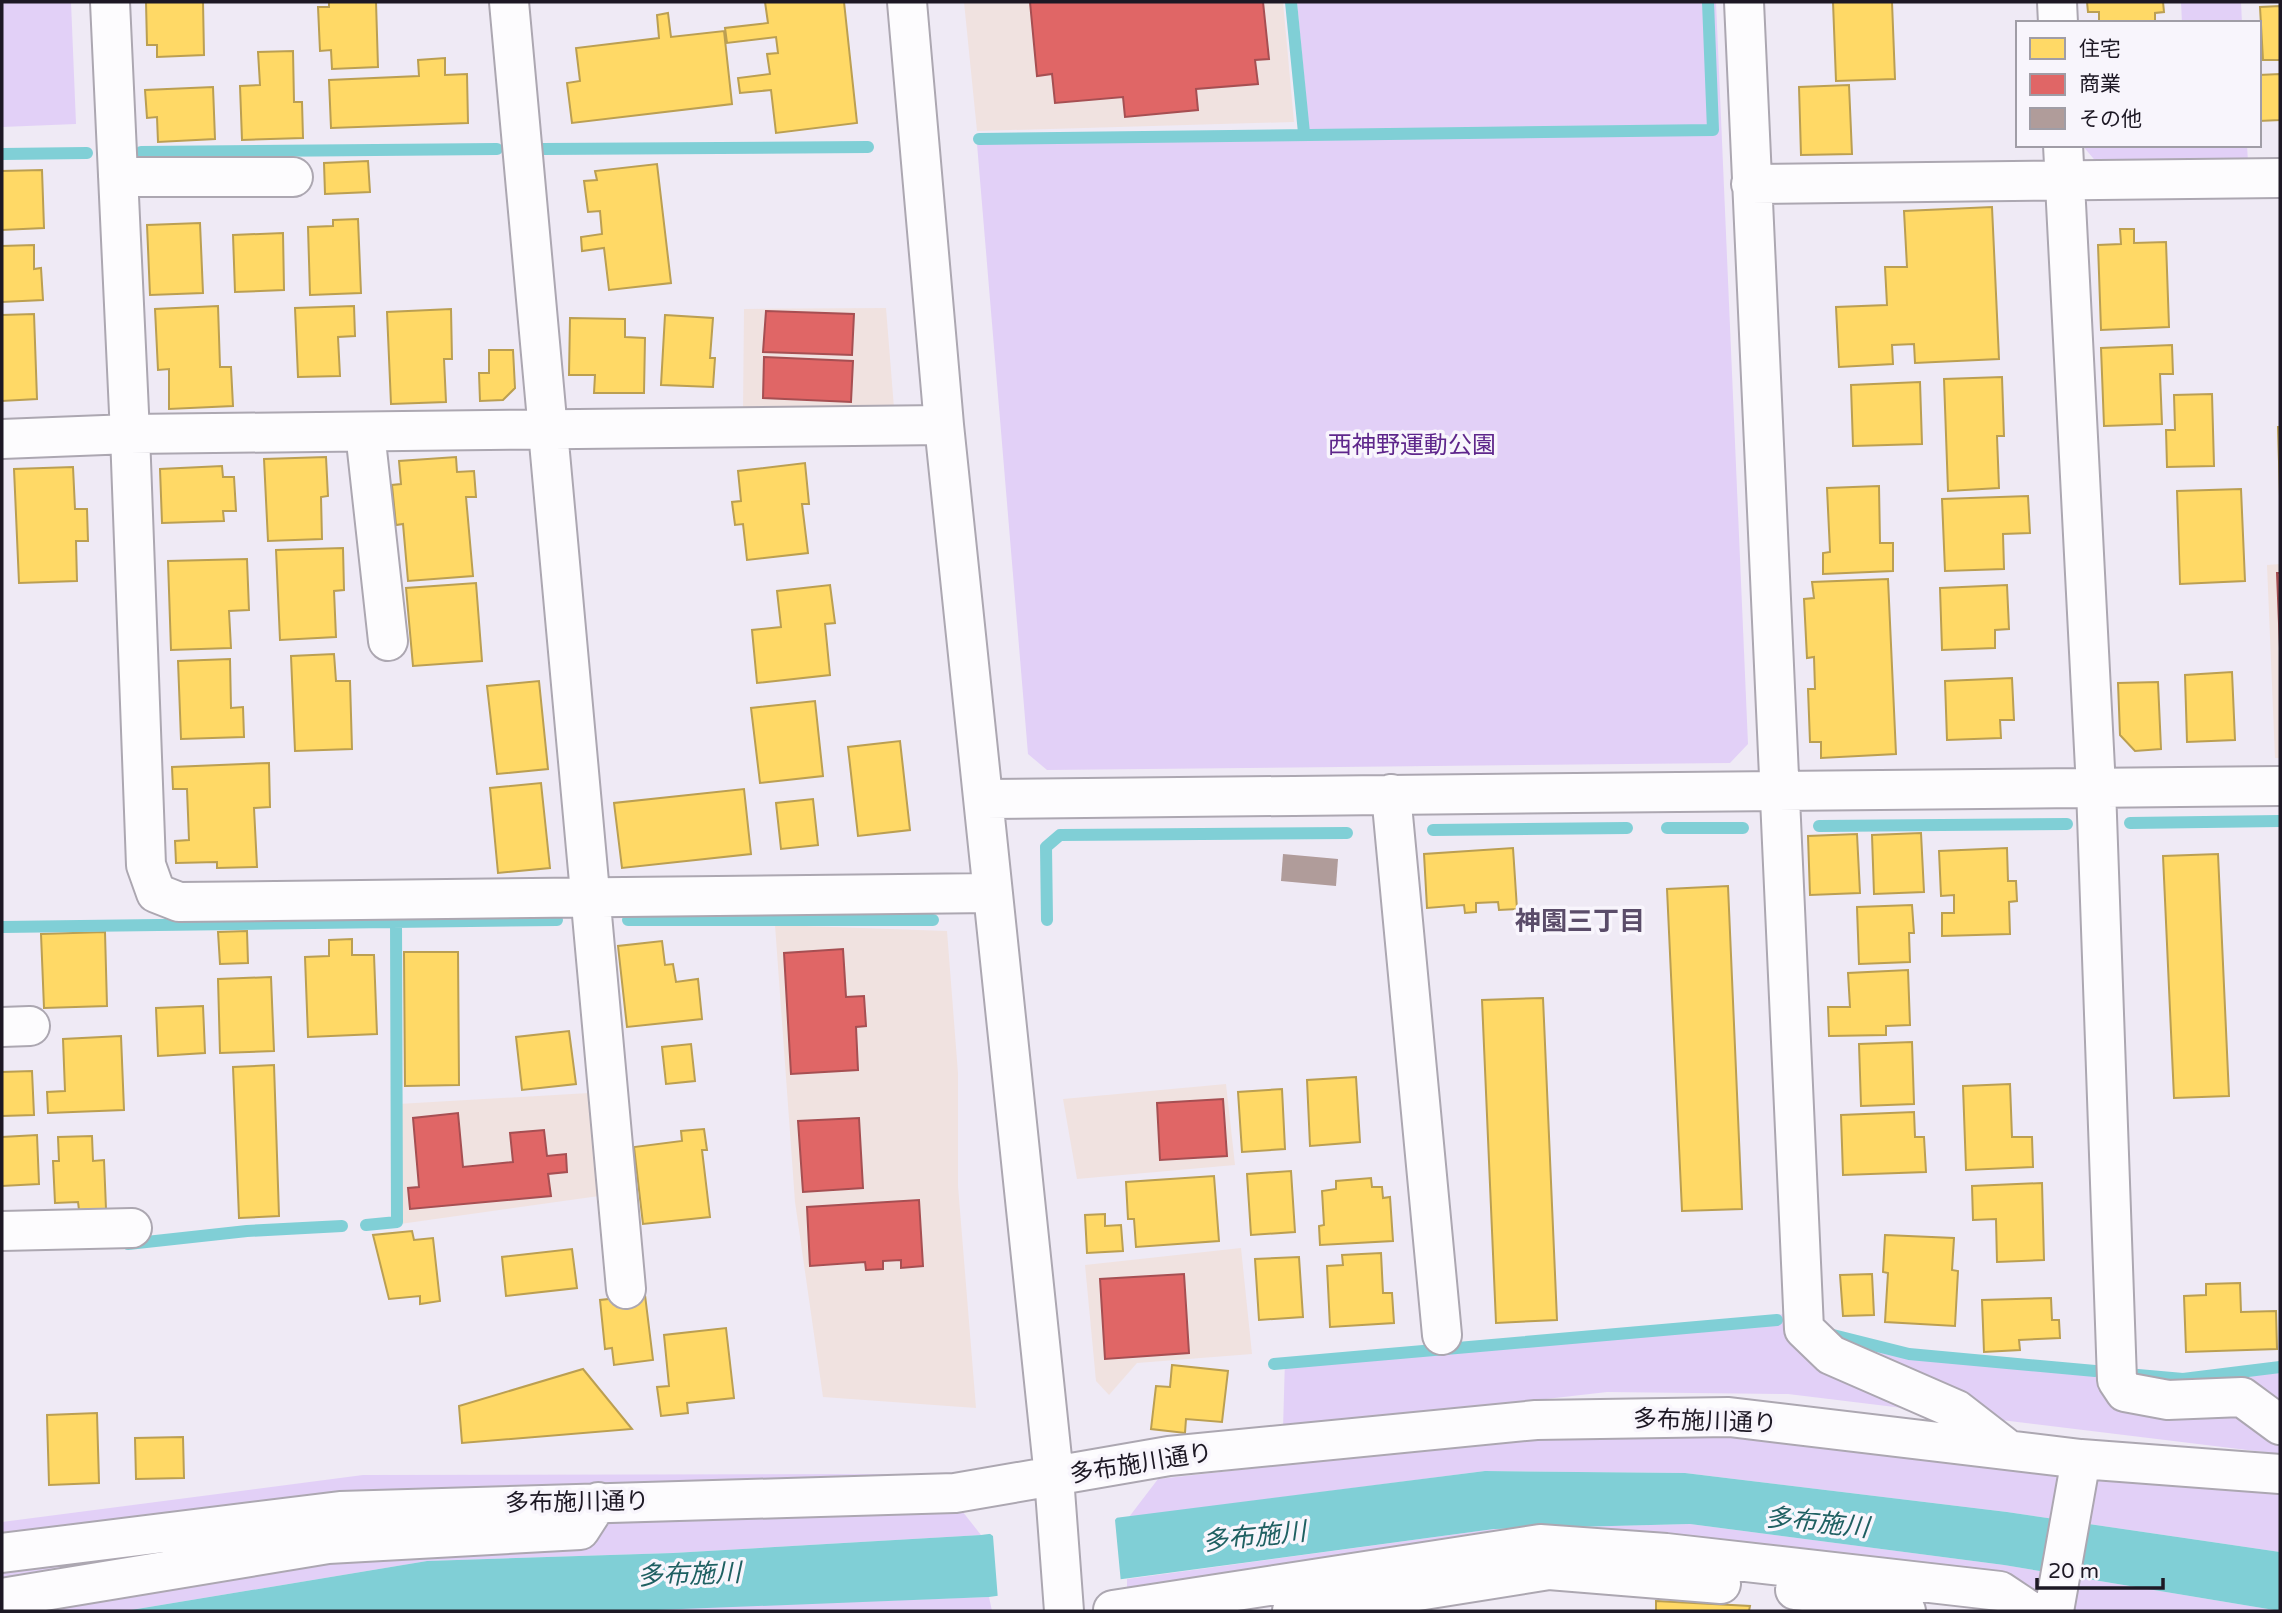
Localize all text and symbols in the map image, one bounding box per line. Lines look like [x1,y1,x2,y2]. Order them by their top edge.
legend [2016,21,2261,147]
text: 住宅 [2079,37,2121,62]
text: 商業 [2079,72,2121,97]
text: その他 [2079,107,2142,132]
park label: 西神野運動公園 [1328,431,1496,460]
district label: 神園三丁目 [1515,906,1645,937]
street label: 多布施川通り [1633,1404,1777,1439]
street label: 多布施川通り [1068,1438,1214,1489]
street label: 多布施川通り [505,1487,649,1518]
water label: 多布施川 [1764,1502,1873,1544]
water label: 多布施川 [1201,1515,1310,1557]
scale bar [2037,1546,2163,1590]
water label: 多布施川 [637,1557,745,1592]
text: 20 m [2048,1559,2099,1584]

